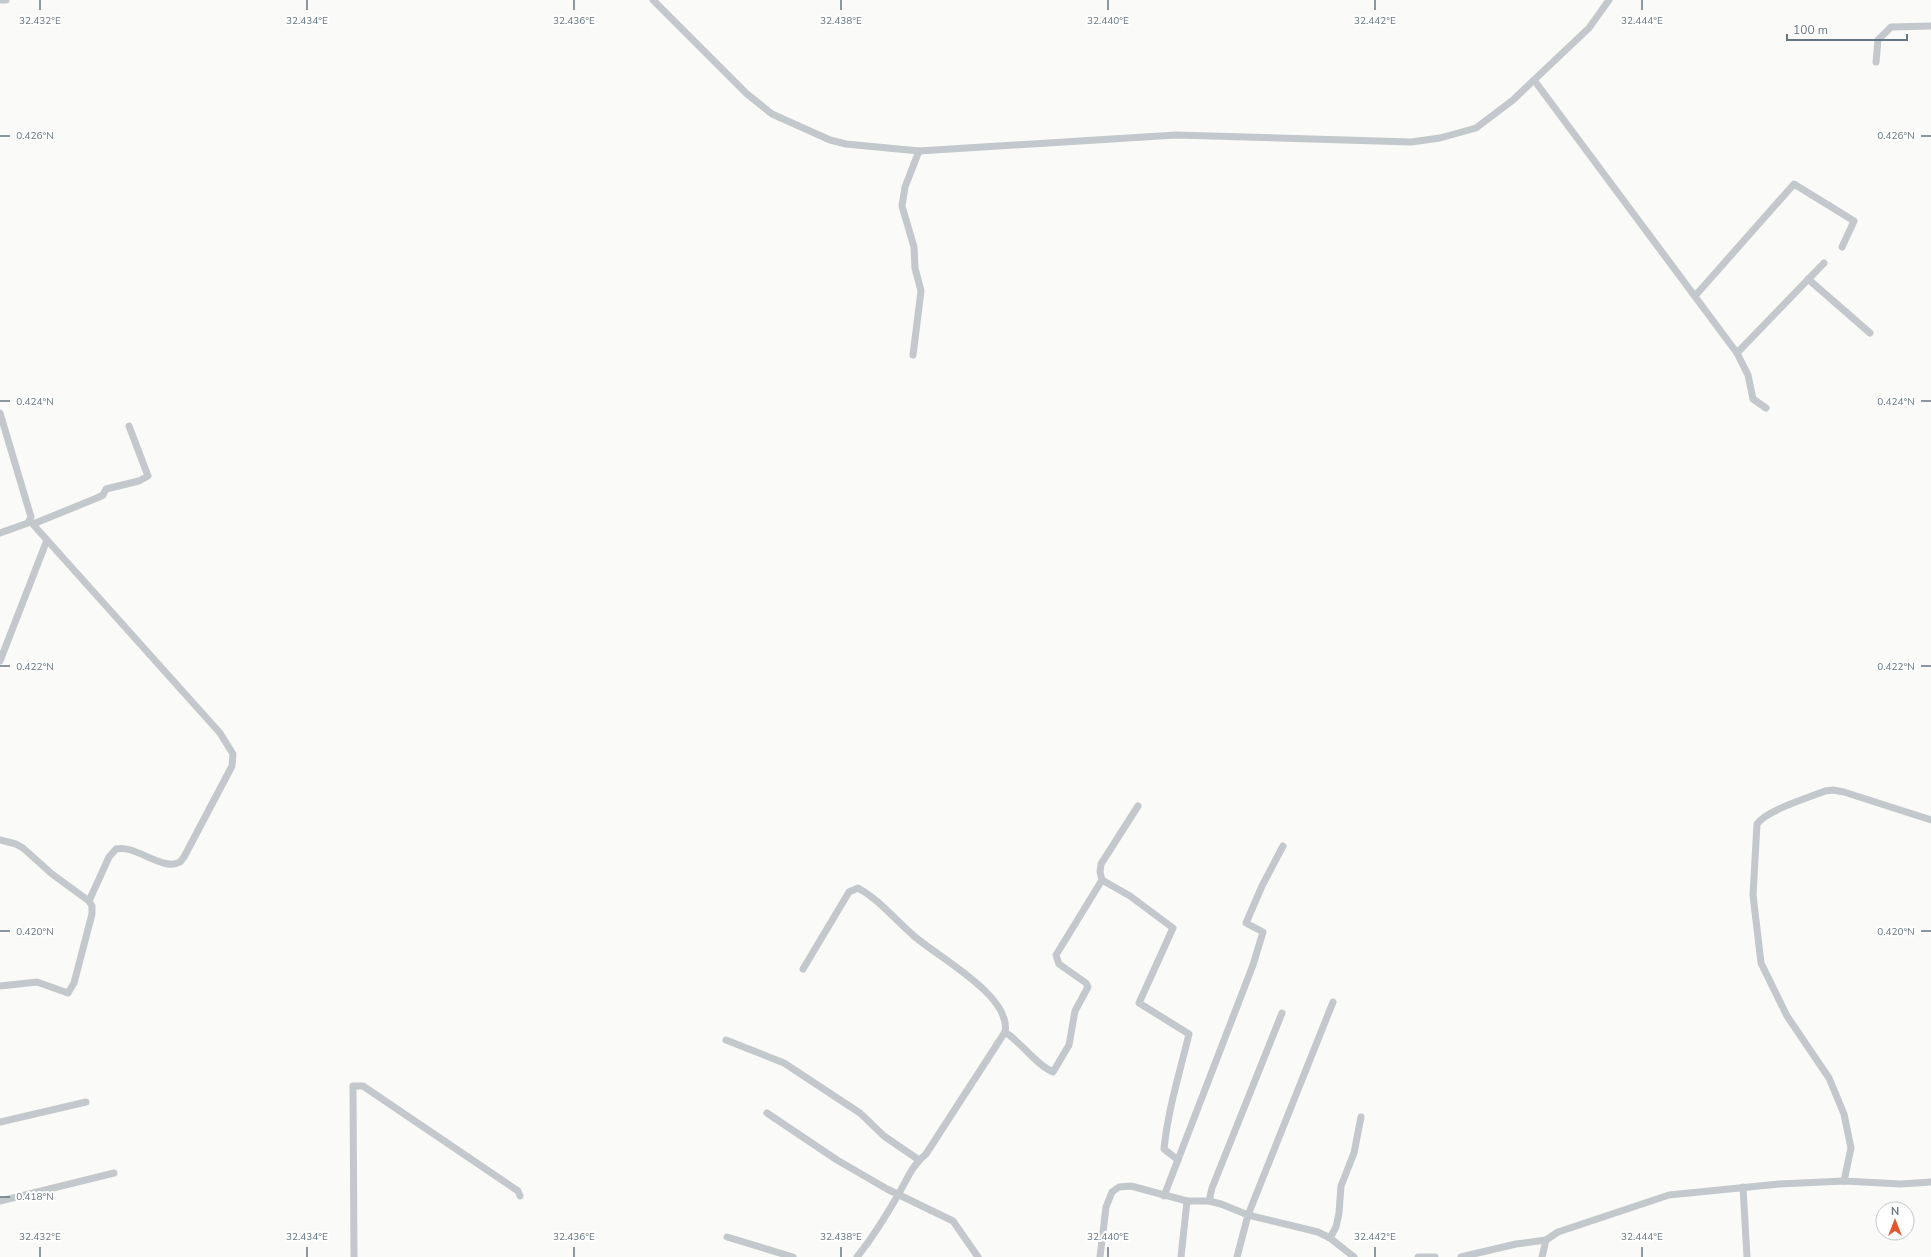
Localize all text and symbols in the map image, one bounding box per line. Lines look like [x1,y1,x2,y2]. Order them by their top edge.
text: 32.432°E [19,14,61,28]
text: 32.434°E [286,14,328,28]
text: 32.436°E [553,14,595,28]
text: 32.438°E [820,14,862,28]
text: 32.440°E [1087,14,1129,28]
text: 32.442°E [1354,14,1396,28]
text: 32.444°E [1621,14,1663,28]
scale bar [1787,16,1907,42]
text: 100 m [1793,22,1828,38]
text: 0.426°N [16,129,54,143]
text: 0.426°N [1877,129,1915,143]
text: 0.424°N [16,395,54,409]
text: 0.424°N [1877,395,1915,409]
text: 0.422°N [16,660,54,674]
text: 0.422°N [1877,660,1915,674]
text: 0.420°N [16,925,54,939]
text: 0.420°N [1877,925,1915,939]
text: 0.418°N [16,1190,54,1204]
north arrow [1875,1201,1915,1241]
text: N [1891,1204,1899,1219]
text: 32.432°E [19,1230,61,1244]
text: 32.434°E [286,1230,328,1244]
text: 32.436°E [553,1230,595,1244]
text: 32.438°E [820,1230,862,1244]
text: 32.440°E [1087,1230,1129,1244]
text: 32.442°E [1354,1230,1396,1244]
text: 32.444°E [1621,1230,1663,1244]

